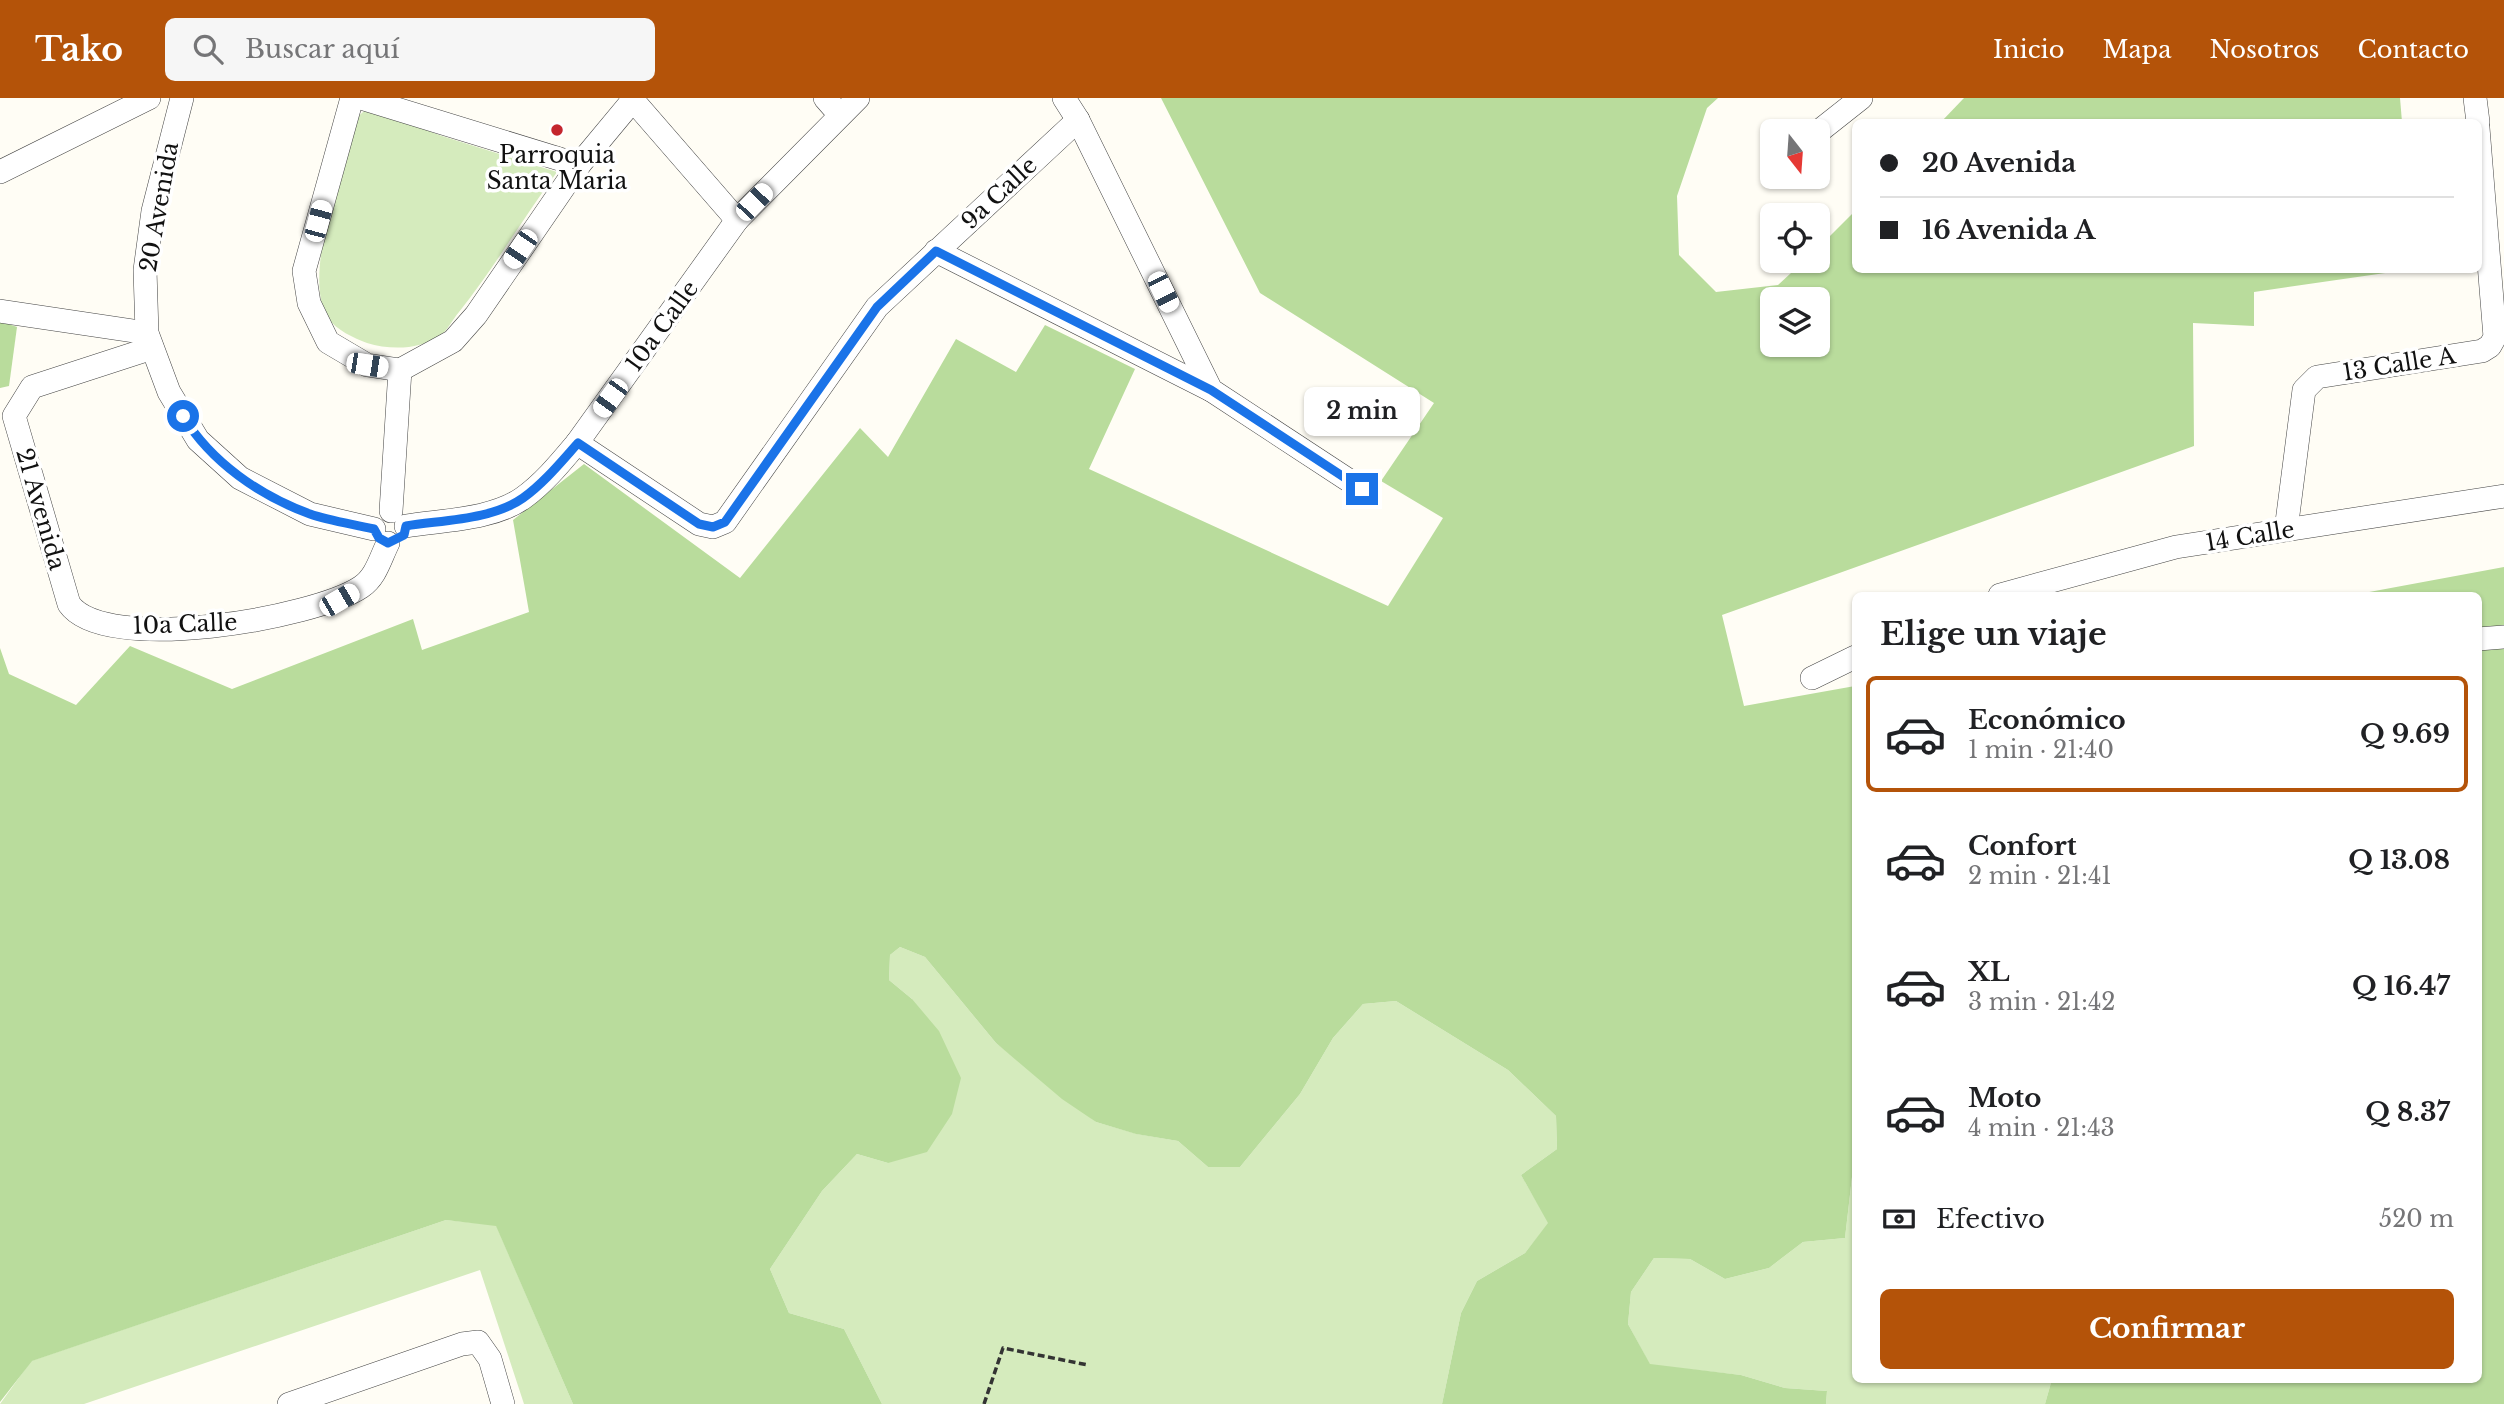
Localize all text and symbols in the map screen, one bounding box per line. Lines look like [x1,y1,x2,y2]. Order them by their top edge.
search box [165,18,655,81]
text: Tako [35,29,123,70]
icon: search [189,30,227,68]
text: Buscar aquí [245,33,399,65]
text: Inicio [1993,35,2064,64]
text: Mapa [2102,35,2171,64]
text: Nosotros [2209,35,2320,64]
text: Contacto [2358,35,2469,64]
north arrow [1760,119,1830,189]
map controls [1760,119,1830,357]
marker: Parroquia Santa Maria [549,122,565,138]
street label: 20 Avenida [134,140,184,274]
place label: Parroquia Santa Maria [487,141,628,195]
text: 20 Avenida [1922,147,2076,179]
street label: 9a Calle [955,151,1043,235]
car [732,180,777,224]
car [303,198,334,244]
button: locate [1760,203,1830,273]
text: 16 Avenida A [1922,214,2095,246]
car [500,226,541,272]
car [1145,269,1182,315]
street label: 10a Calle [620,275,704,377]
button: layers [1760,287,1830,357]
street label: 13 Calle A [2341,341,2459,387]
car [345,351,390,379]
car [590,375,631,421]
callout: 2 min [1304,388,1420,436]
text: 2 min [1326,397,1398,425]
route start [167,400,199,432]
street label: 21 Avenida [10,445,72,573]
route end [1346,473,1378,505]
street label: 14 Calle [2204,515,2296,557]
car [316,580,363,620]
street label: 10a Calle [132,608,238,640]
text: Elige un viaje [1880,614,2107,654]
icon: car [1884,703,1947,766]
text: Económico [1968,704,2126,736]
text: Q 9.69 [2360,718,2450,750]
text: 1 min · 21:40 [1968,736,2114,764]
icon: car [1884,829,1947,892]
text: Confort [1968,830,2077,862]
text: Q 13.08 [2348,844,2450,876]
text: 2 min · 21:41 [1968,862,2112,890]
icon: car [1884,955,1947,1018]
text: XL [1968,956,2010,988]
text: Q 16.47 [2352,970,2450,1002]
text: 3 min · 21:42 [1968,988,2116,1016]
icon: car [1884,1081,1947,1144]
text: Moto [1968,1082,2041,1114]
text: Q 8.37 [2365,1096,2450,1128]
text: 4 min · 21:43 [1968,1114,2115,1142]
icon: cash [1880,1200,1918,1238]
text: Efectivo [1936,1203,2045,1235]
text: 520 m [2379,1205,2454,1233]
button: Confirmar [1880,1289,2454,1369]

